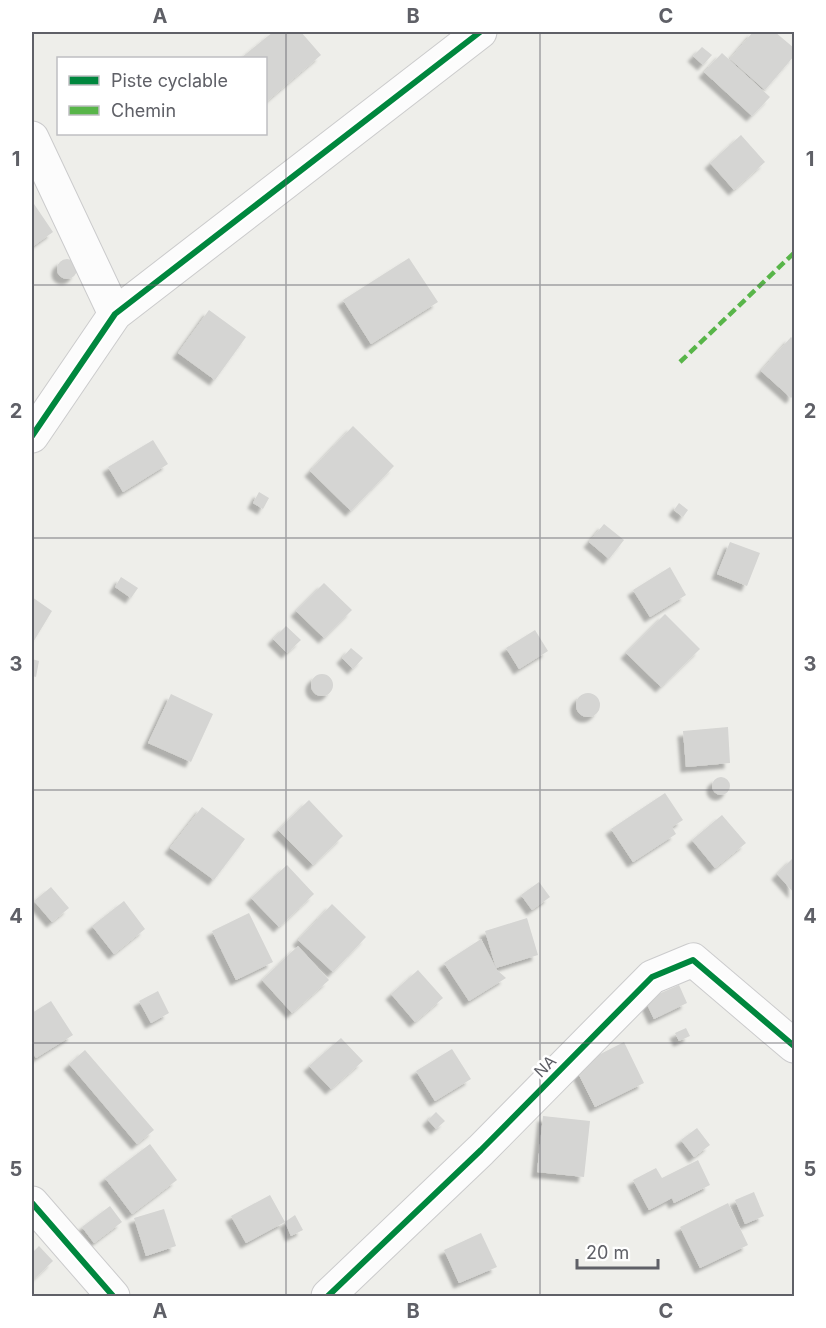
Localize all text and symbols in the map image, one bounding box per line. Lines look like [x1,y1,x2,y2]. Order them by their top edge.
text: A [153,4,168,28]
text: B [406,4,420,28]
text: C [659,4,673,28]
legend [57,57,267,135]
text: Piste cyclable [111,70,228,91]
text: Chemin [111,100,176,121]
text: 1 [12,147,20,171]
text: 1 [806,147,814,171]
text: 2 [10,399,22,423]
text: 2 [804,399,816,423]
text: 3 [10,652,22,676]
text: 3 [804,652,816,676]
text: 4 [9,904,23,928]
text: 4 [803,904,817,928]
street label: NA [530,1051,560,1081]
text: 5 [10,1157,22,1181]
text: 5 [804,1157,816,1181]
scale bar [577,1232,658,1270]
text: 20 m [586,1242,629,1263]
text: A [153,1299,168,1323]
text: B [406,1299,420,1323]
text: C [659,1299,673,1323]

